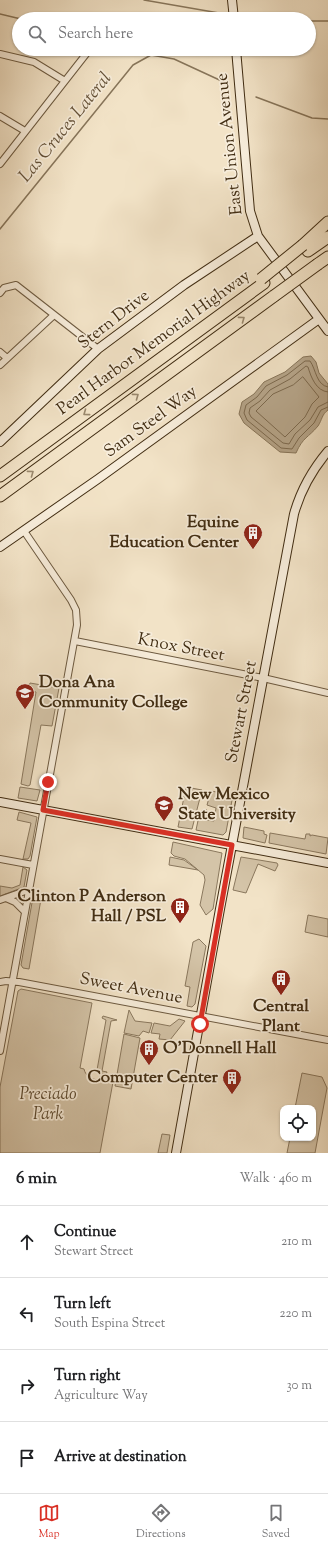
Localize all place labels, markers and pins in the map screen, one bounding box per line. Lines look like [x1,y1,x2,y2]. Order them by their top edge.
place label: Equine Education Center [109,511,240,555]
building icon: Equine Education Center [242,522,264,550]
place label: Dona Ana Community College [39,671,188,715]
school or university icon: Dona Ana Community College [14,682,36,710]
place label: New Mexico State University [178,783,297,827]
school or university icon: New Mexico State University [153,794,175,822]
place label: Clinton P Anderson Hall / PSL [17,885,167,929]
building icon: Clinton P Anderson Hall / PSL [169,896,191,924]
building icon: Central Plant [270,968,292,996]
place label: Central Plant [253,995,309,1039]
place label: O'Donnell Hall [163,1037,277,1061]
building icon: O'Donnell Hall [138,1038,160,1066]
place label: Computer Center [87,1066,219,1090]
building icon: Computer Center [221,1067,243,1095]

